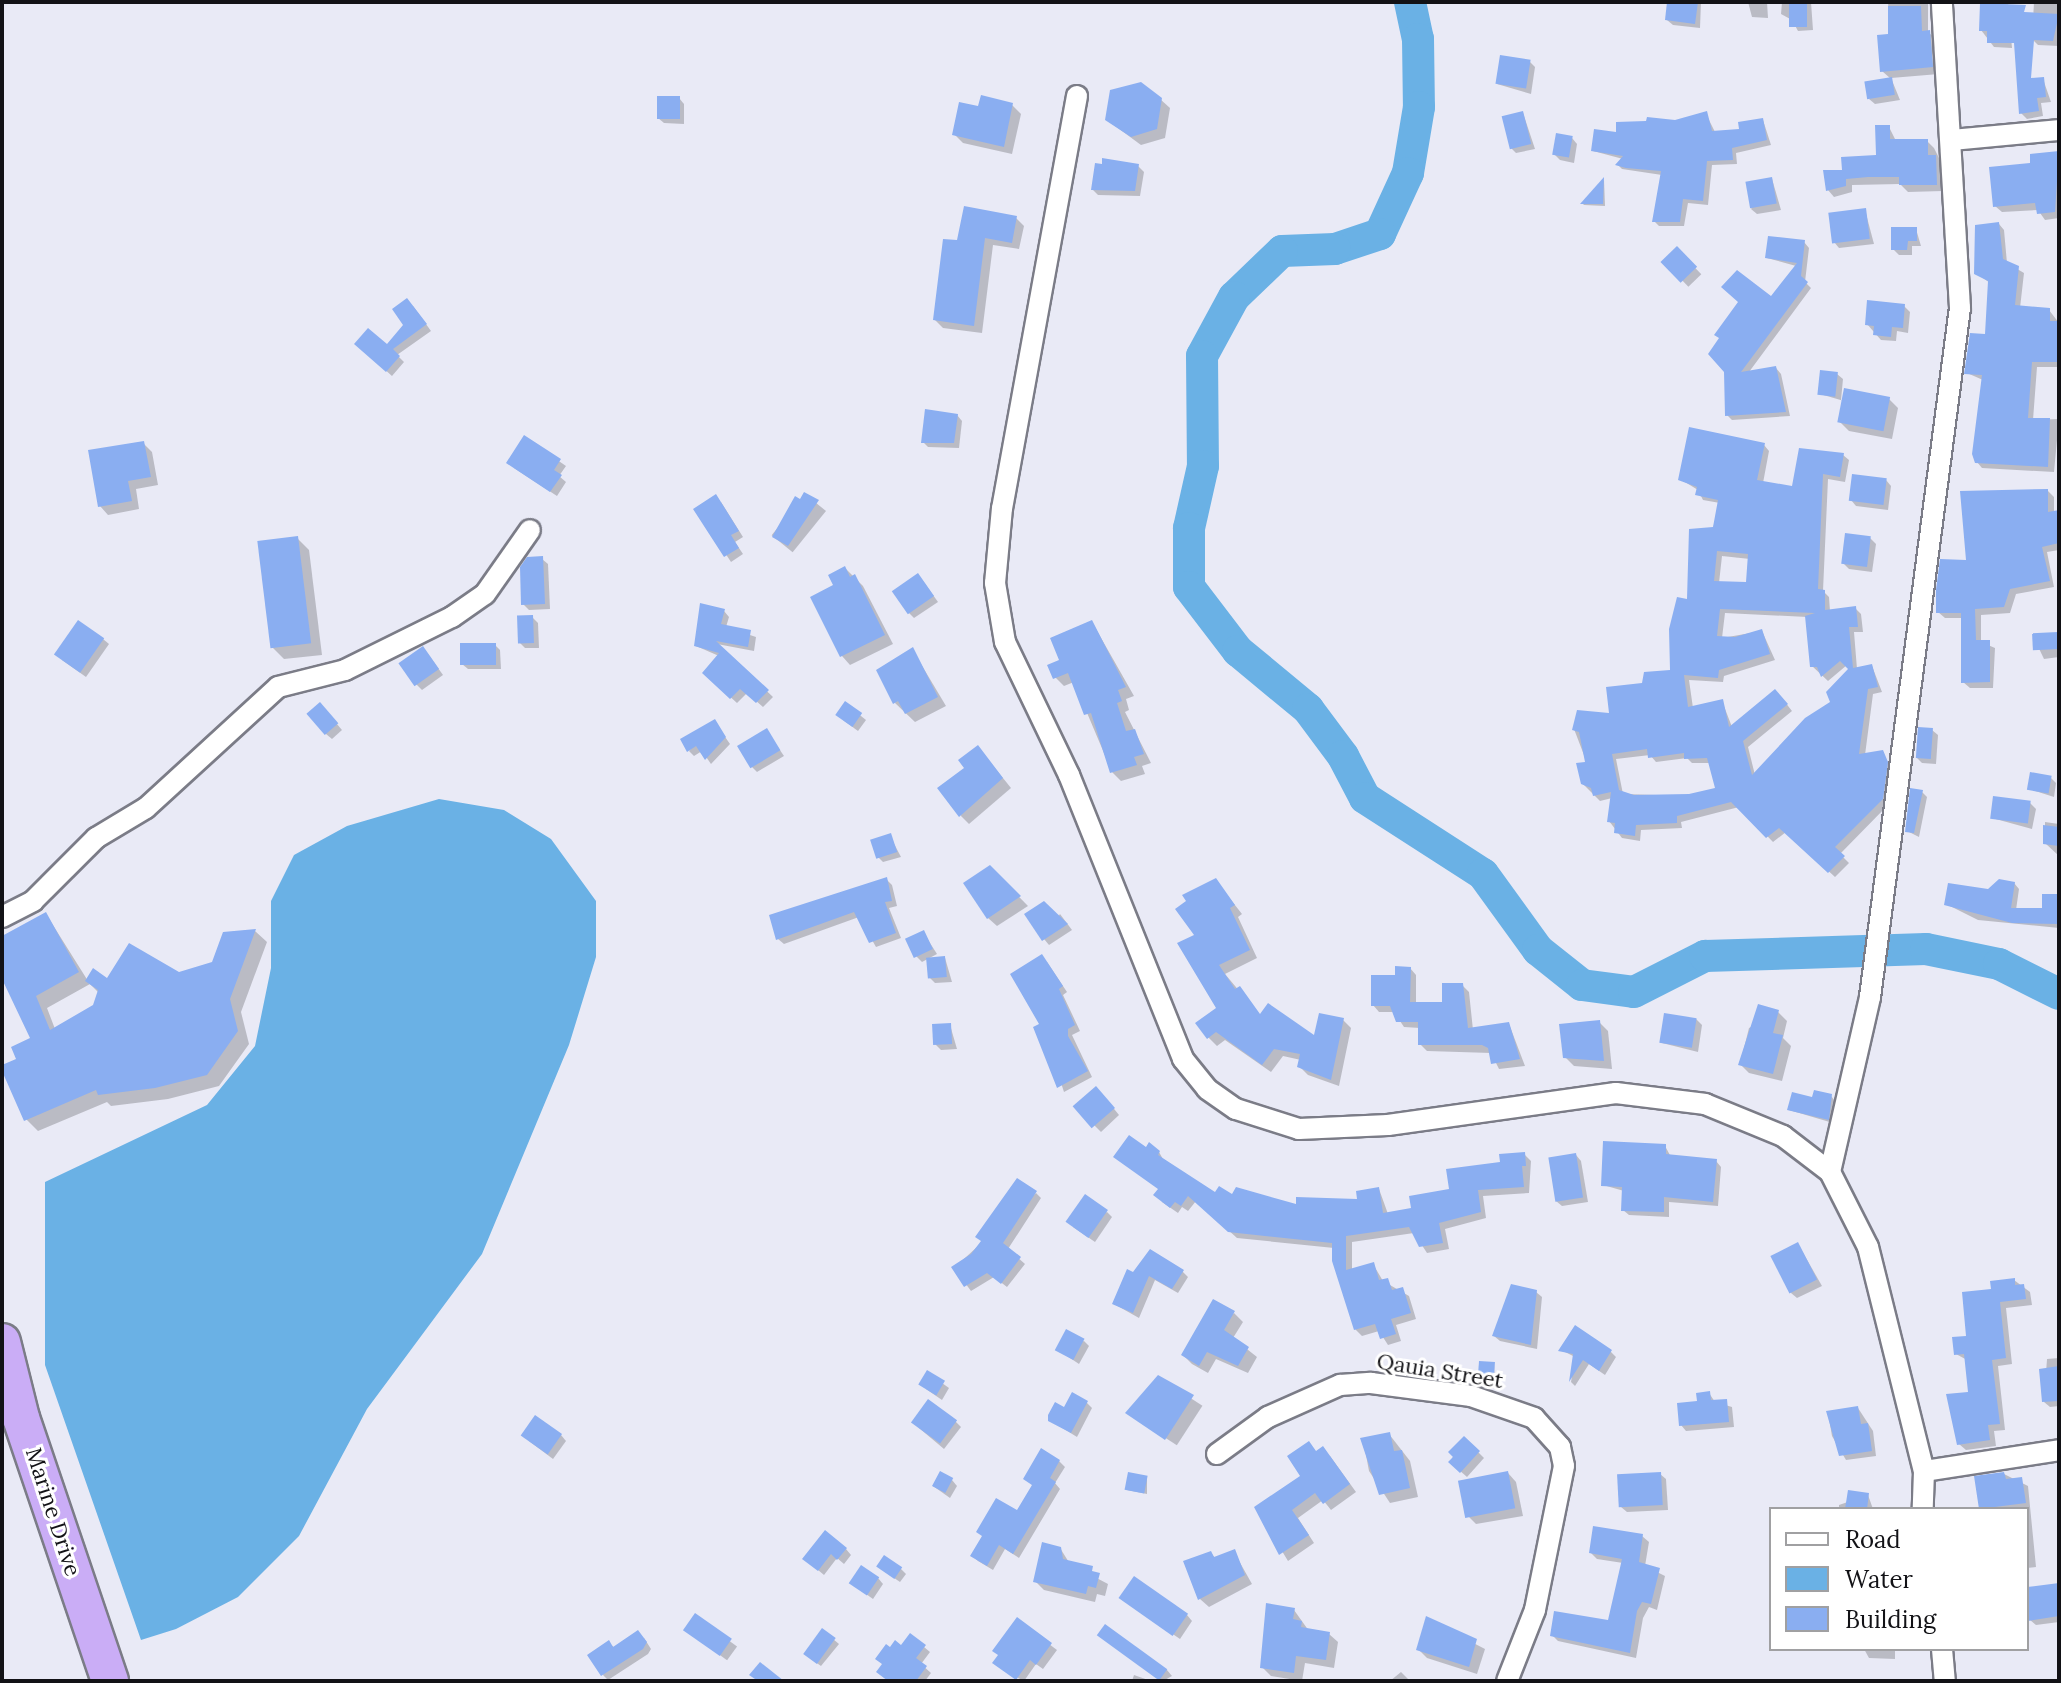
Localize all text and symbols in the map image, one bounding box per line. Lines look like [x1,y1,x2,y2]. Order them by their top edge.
street label: Qauia Street [1375,1348,1505,1394]
street label: Marine Drive [20,1445,86,1579]
legend [1769,1507,2029,1651]
text: Road [1845,1524,1901,1555]
text: Water [1845,1564,1913,1595]
text: Building [1845,1604,1936,1635]

